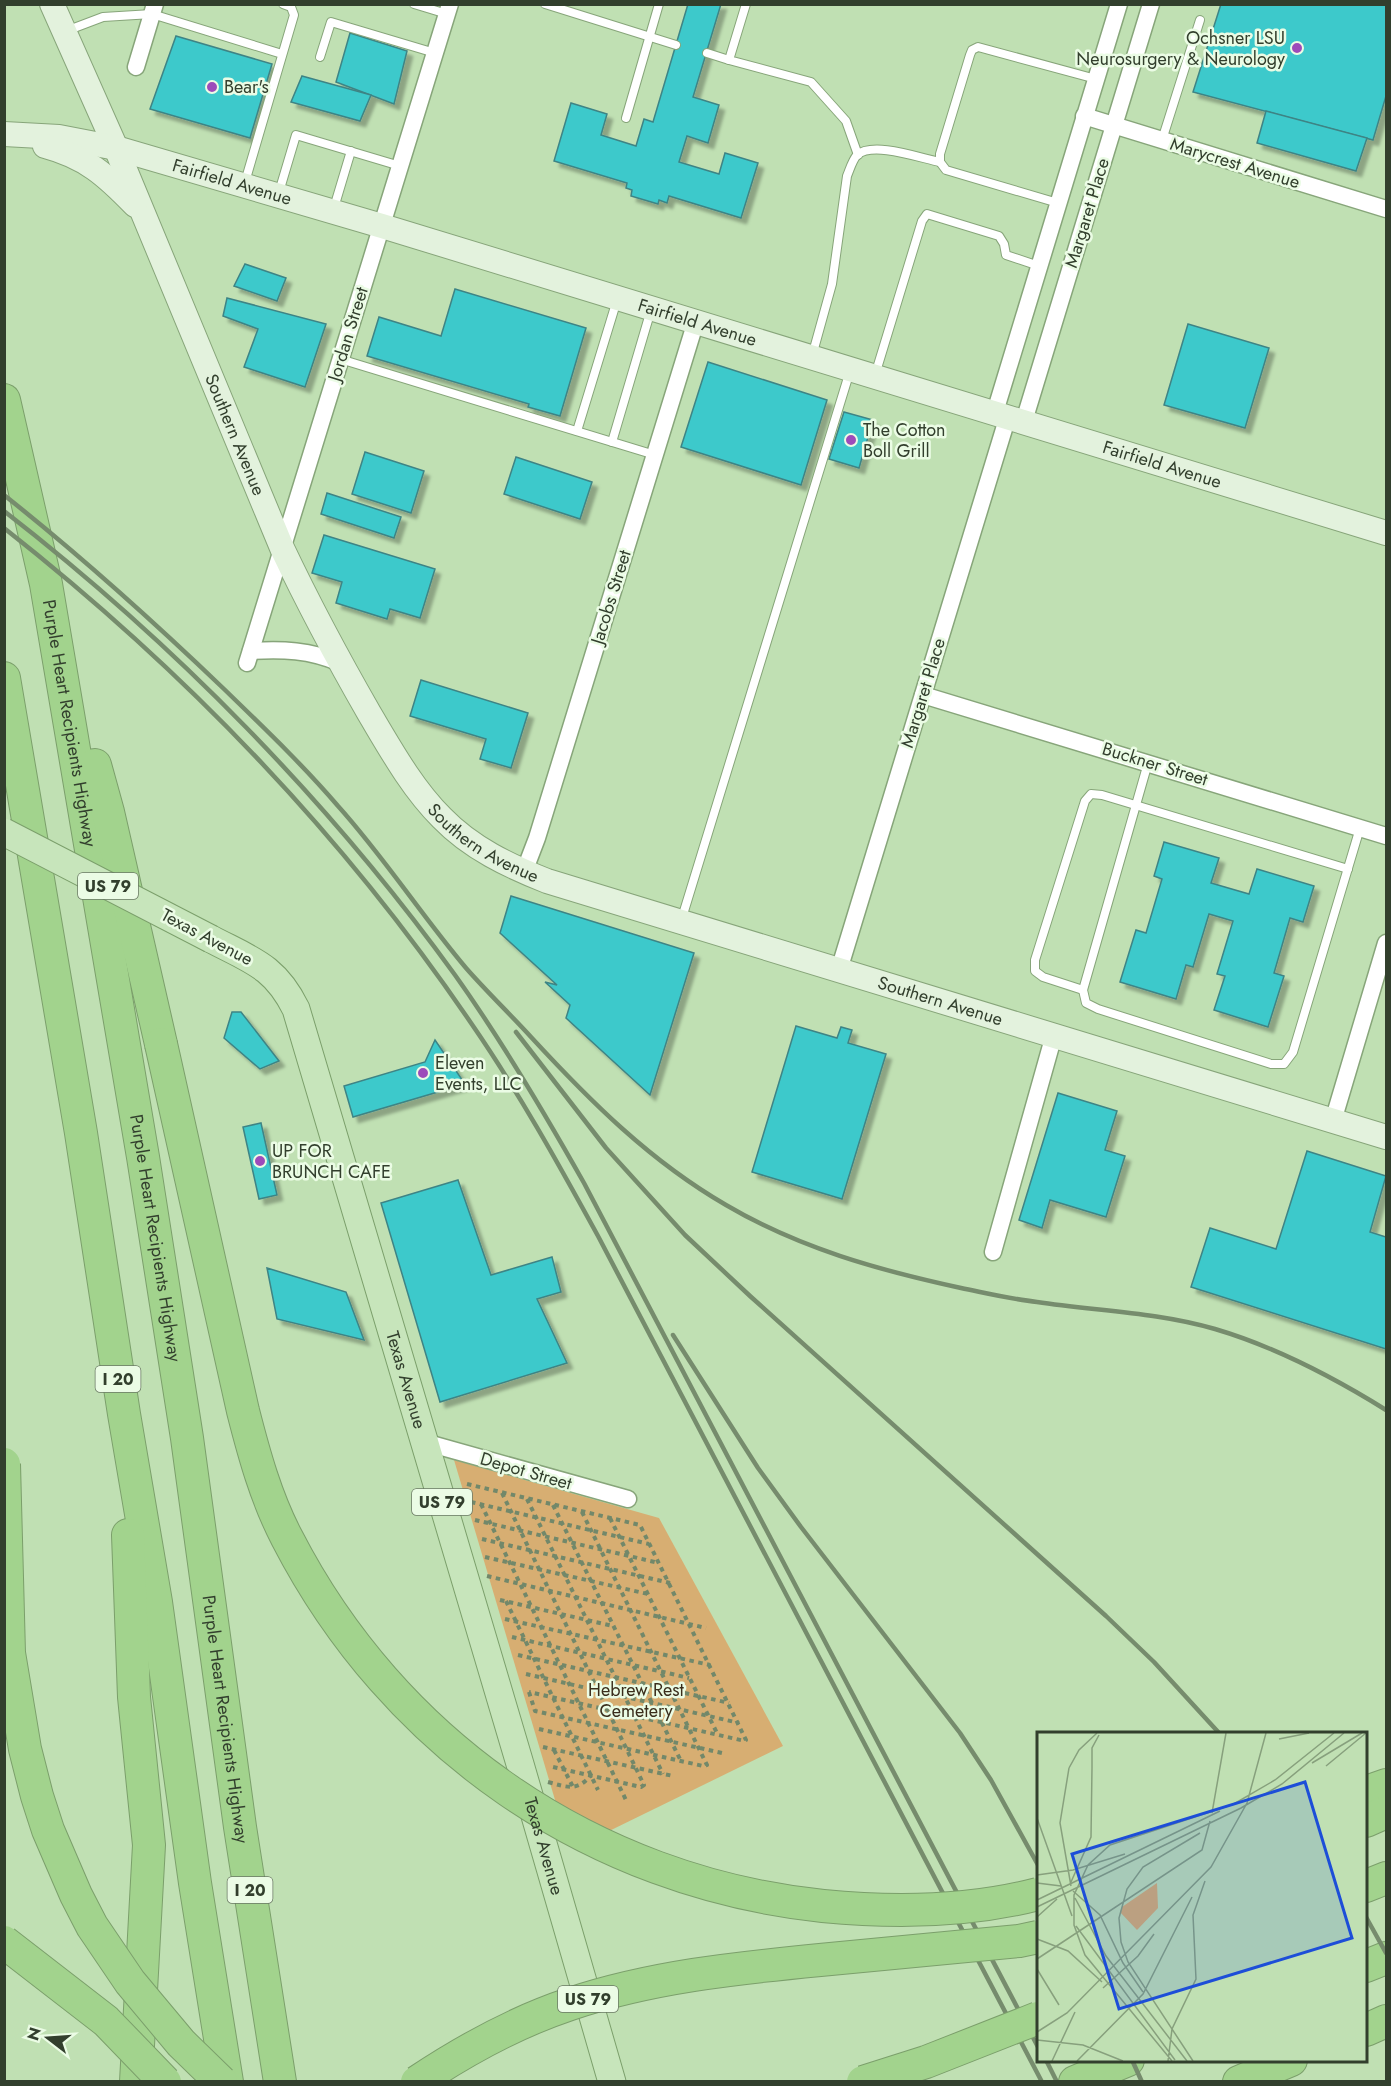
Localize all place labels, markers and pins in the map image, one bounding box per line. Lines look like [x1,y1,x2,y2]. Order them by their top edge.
place label: Ochsner LSU Neurosurgery & Neurology [1076,25,1285,72]
marker: Ochsner LSU Neurosurgery & Neurology [1290,41,1304,55]
place label: Bear's [224,74,269,100]
marker: Bear's [205,80,219,94]
place label: The Cotton Boll Grill [863,417,946,464]
marker: The Cotton Boll Grill [844,433,858,447]
place label: Eleven Events, LLC [435,1050,522,1097]
marker: Eleven Events, LLC [416,1066,430,1080]
place label: UP FOR BRUNCH CAFE [272,1138,391,1185]
marker: UP FOR BRUNCH CAFE [253,1154,267,1168]

